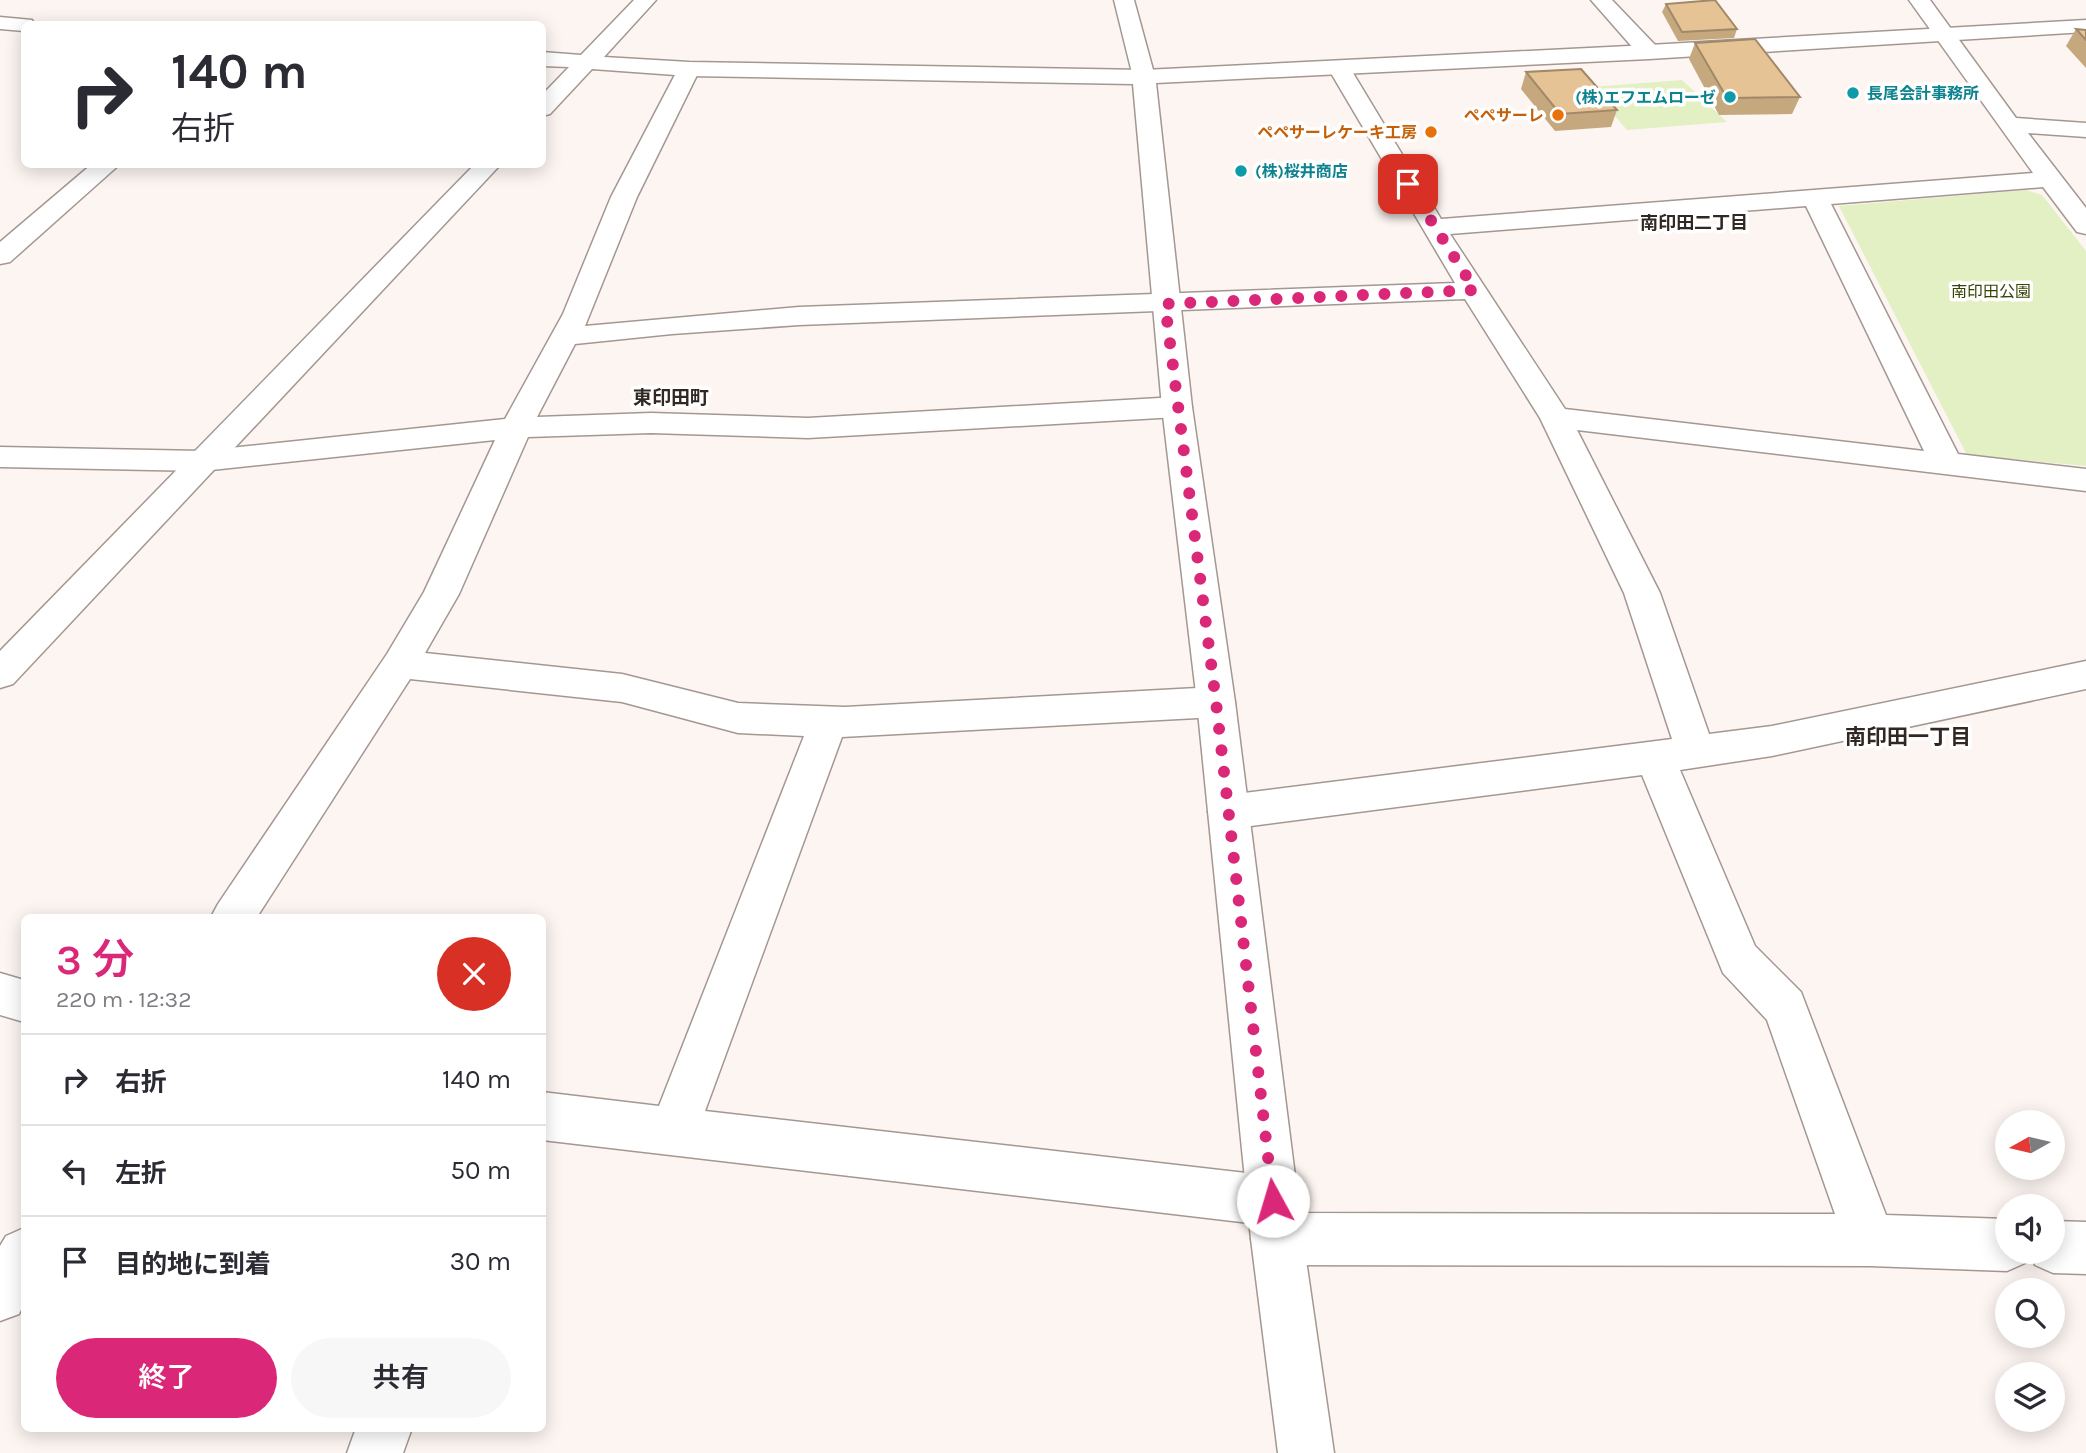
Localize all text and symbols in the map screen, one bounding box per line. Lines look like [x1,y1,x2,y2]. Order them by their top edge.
text: 140 m [171,43,308,100]
icon: right [56,49,147,140]
place label: 長尾会計事務所 [1867,84,1979,103]
marker: 長尾会計事務所 [1845,85,1861,101]
place label: (株)エフエムローゼ [1575,88,1716,107]
marker: (株)エフエムローゼ [1722,89,1738,105]
place label: ぺぺサーレ [1464,106,1544,125]
marker: ぺぺサーレ [1550,107,1566,123]
text: 右折 [171,110,235,147]
place label: ペペサーレケーキ工房 [1257,123,1417,142]
marker: ペペサーレケーキ工房 [1423,124,1439,140]
pin [1378,154,1438,214]
place label: (株)桜井商店 [1255,162,1348,181]
marker: (株)桜井商店 [1233,163,1249,179]
icon: arrive [1389,165,1427,203]
district label: 南印田二丁目 [1640,212,1748,234]
park label: 南印田公園 [1951,282,2031,301]
district label: 東印田町 [633,387,709,409]
district label: 南印田一丁目 [1845,725,1971,749]
text: 3 分 [56,935,134,985]
button: close [437,937,511,1011]
text: 220 m · 12:32 [56,986,191,1013]
icon: right [56,1061,94,1099]
text: 140 m [442,1064,511,1095]
text: 右折 [115,1067,167,1098]
north arrow [1995,1110,2065,1180]
map controls [1995,1110,2065,1432]
icon: left [56,1152,94,1190]
text: 50 m [450,1155,511,1186]
text: 左折 [115,1158,167,1189]
position arrow [1236,1164,1310,1238]
button: sound [1995,1194,2065,1264]
icon: arrive [56,1243,94,1281]
text: 30 m [450,1246,511,1277]
text: 目的地に到着 [115,1249,271,1280]
button: search [1995,1278,2065,1348]
button: 終了 [56,1338,277,1418]
button: 共有 [291,1338,511,1418]
button: layers [1995,1362,2065,1432]

